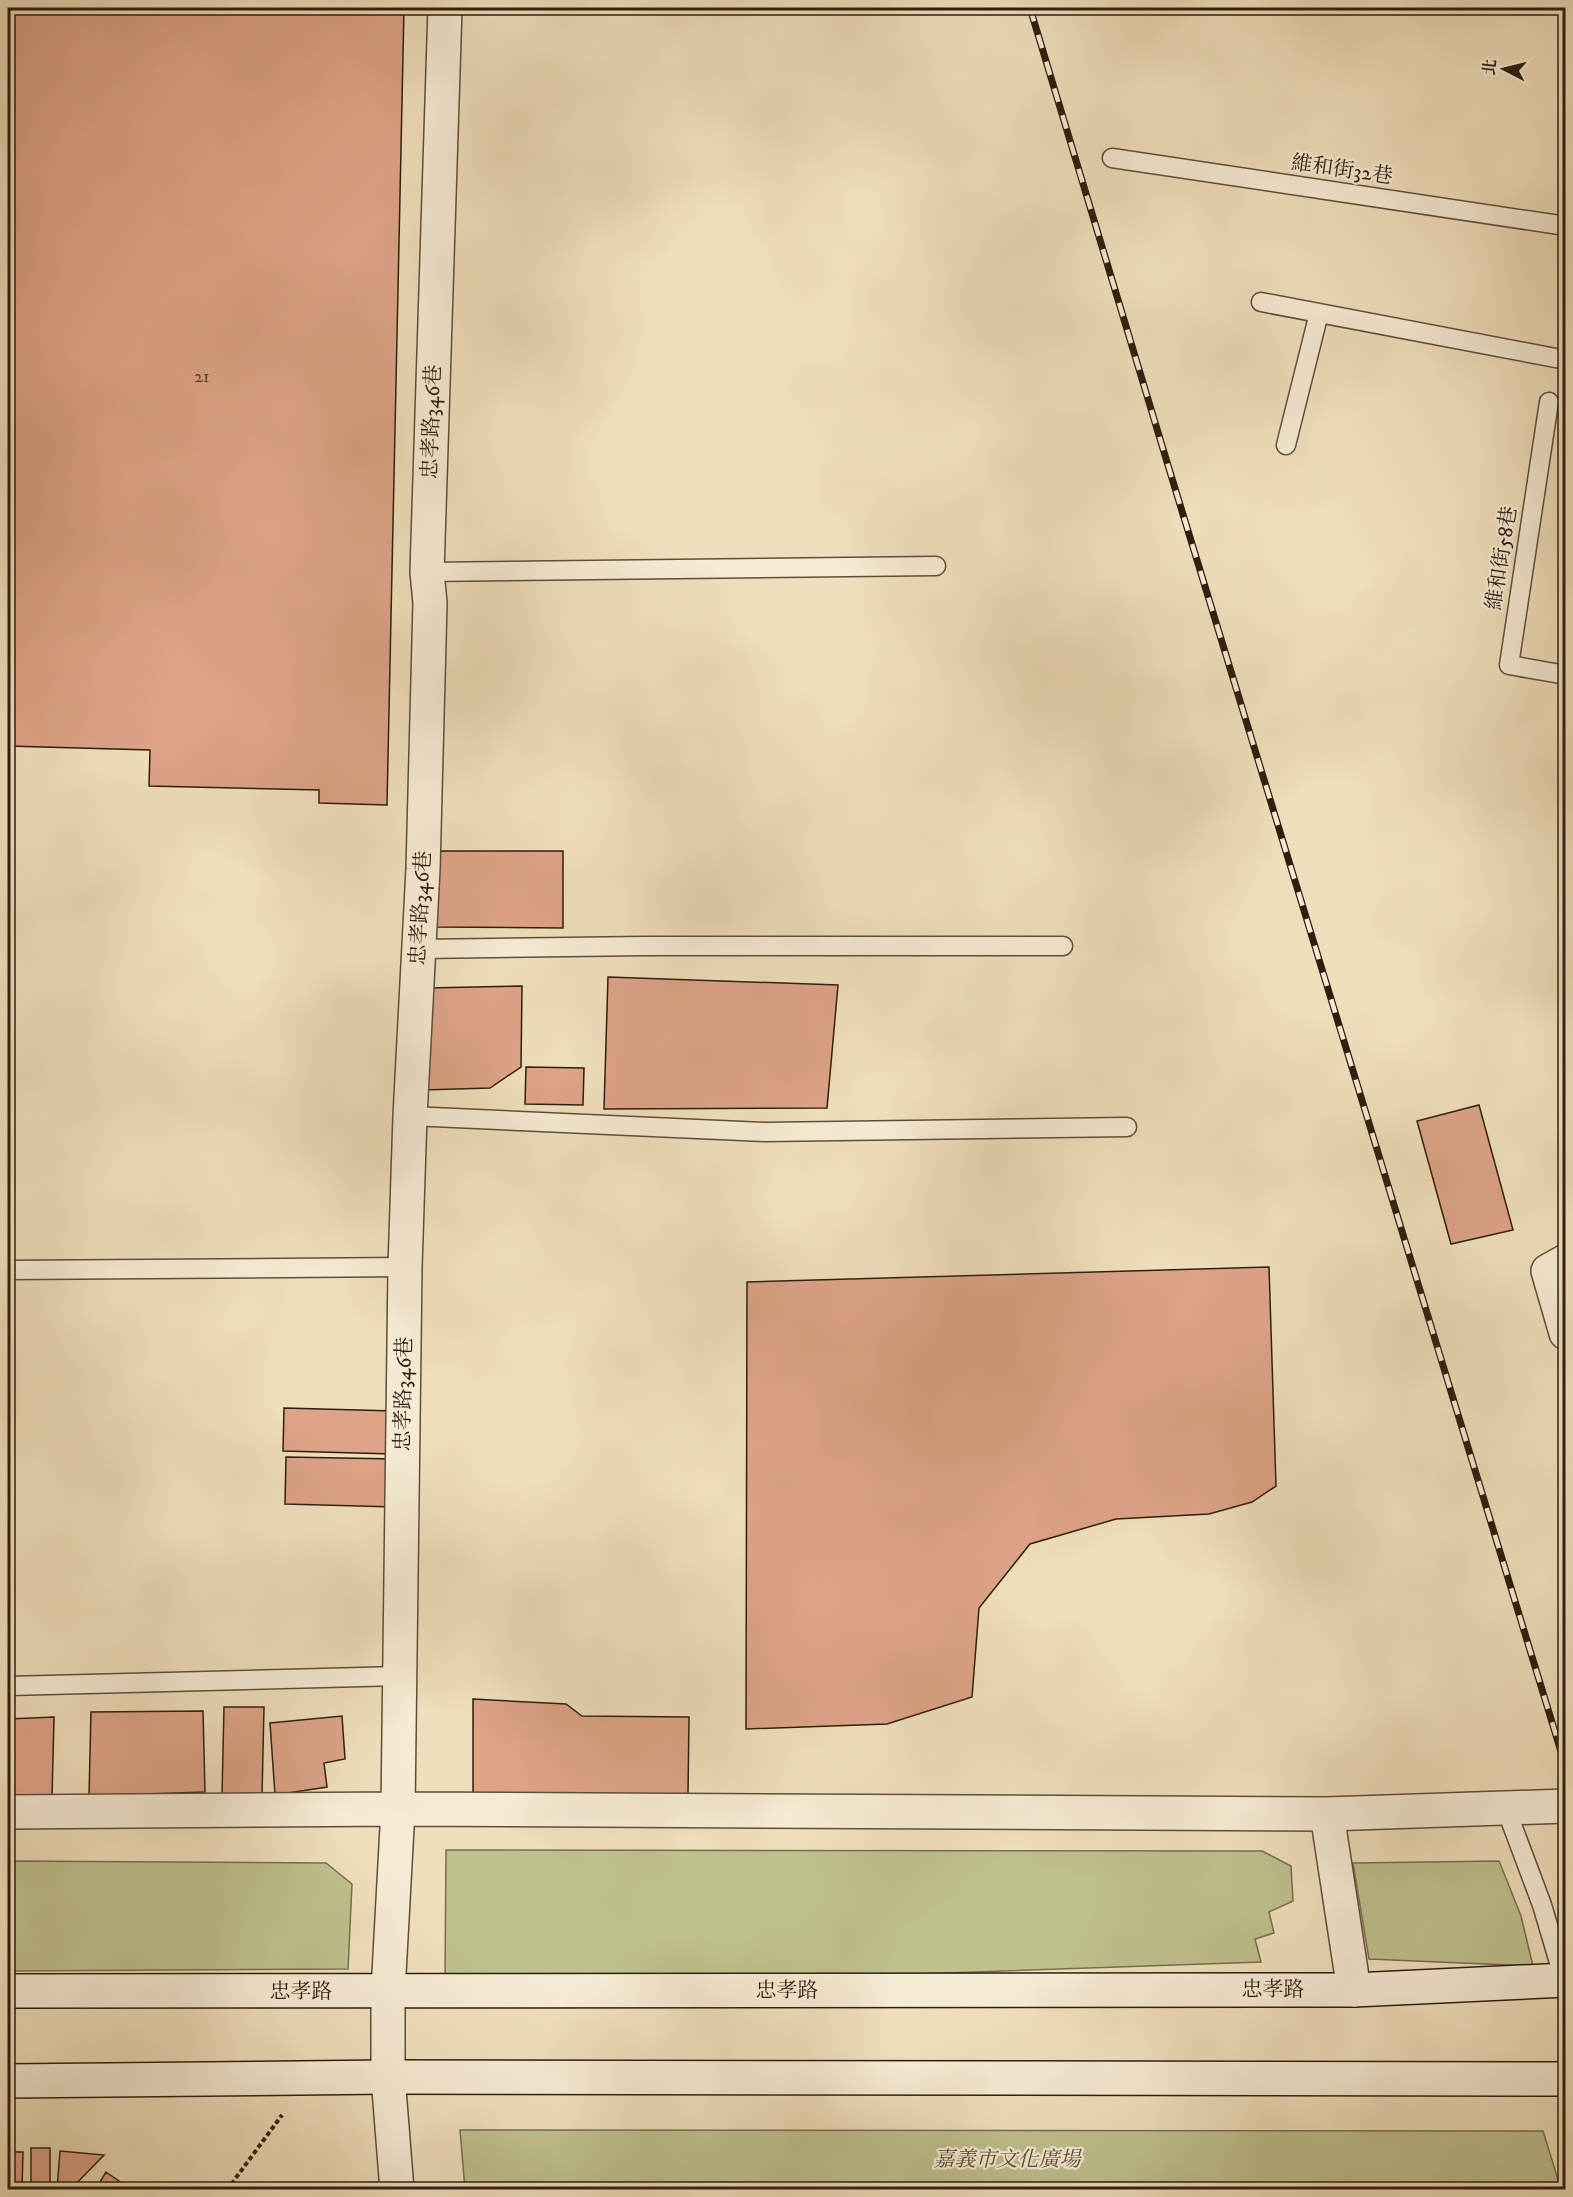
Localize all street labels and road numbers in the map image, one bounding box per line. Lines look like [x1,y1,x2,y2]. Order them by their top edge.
street label: 維和街32巷 [1290,150,1394,190]
street label: 忠孝路346巷 [417,364,447,480]
street label: 維和街58巷 [1481,504,1523,612]
street label: 忠孝路346巷 [405,850,437,966]
street label: 忠孝路346巷 [390,1336,418,1452]
street label: 忠孝路 [1242,1977,1305,2003]
street label: 忠孝路 [756,1978,819,2004]
street label: 忠孝路 [270,1979,333,2005]

